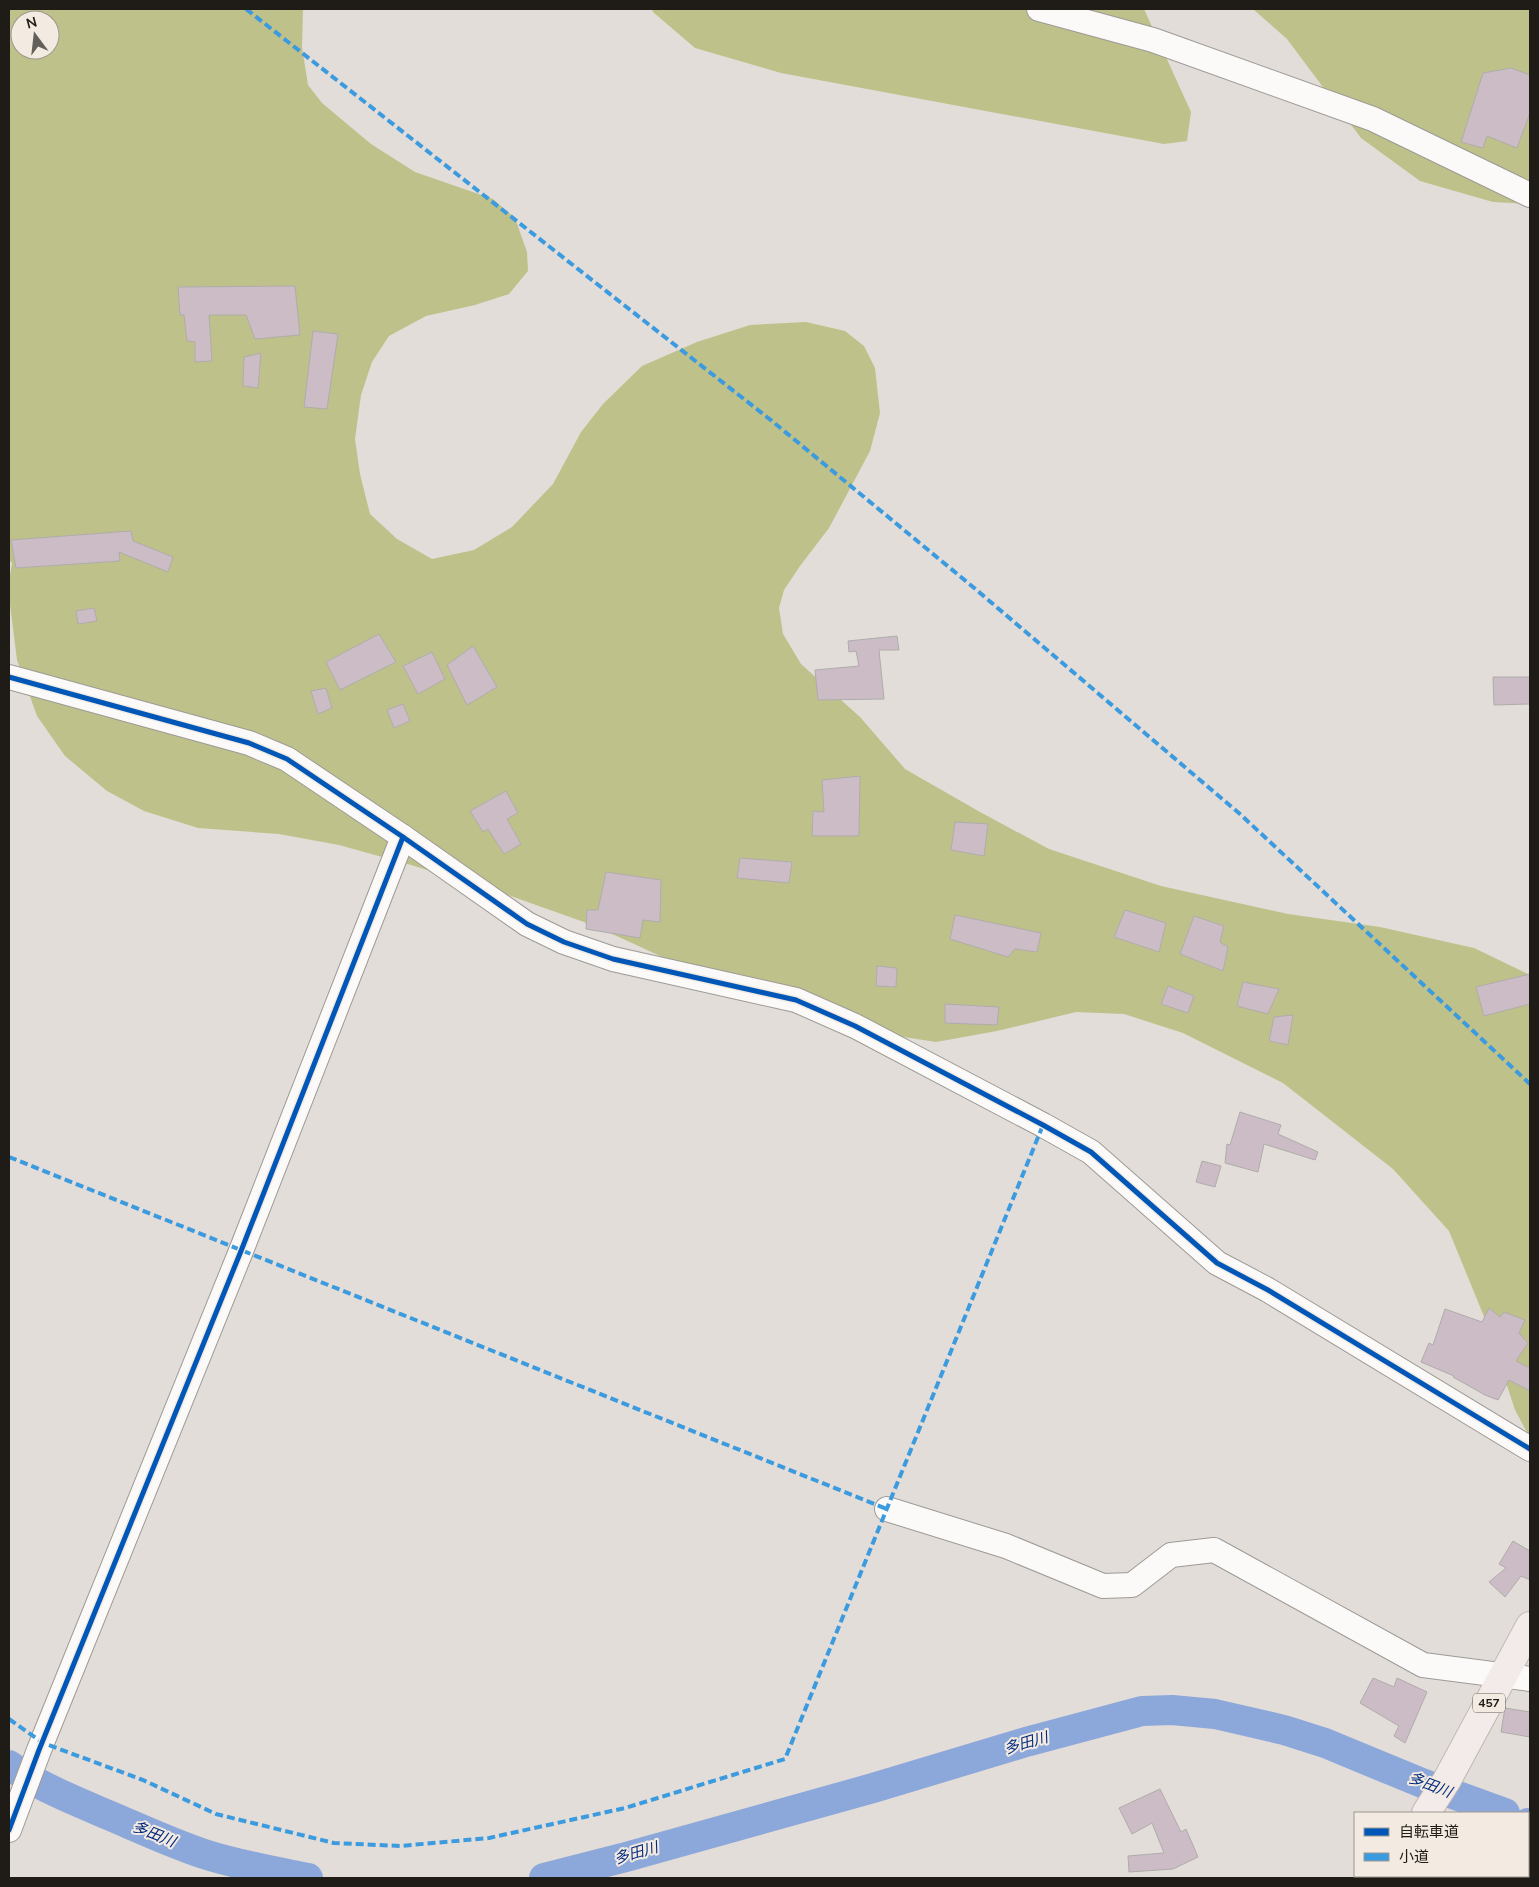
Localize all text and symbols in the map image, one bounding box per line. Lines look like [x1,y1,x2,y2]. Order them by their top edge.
north arrow [10,10,60,60]
text: N [24,12,39,33]
road number: 457 [1473,1694,1505,1712]
water label: 多田川 [1002,1727,1052,1759]
water label: 多田川 [1405,1768,1456,1803]
legend [1354,1812,1529,1877]
water label: 多田川 [129,1816,180,1852]
text: 自転車道 [1399,1822,1459,1842]
water label: 多田川 [612,1837,662,1869]
text: 小道 [1399,1847,1429,1867]

